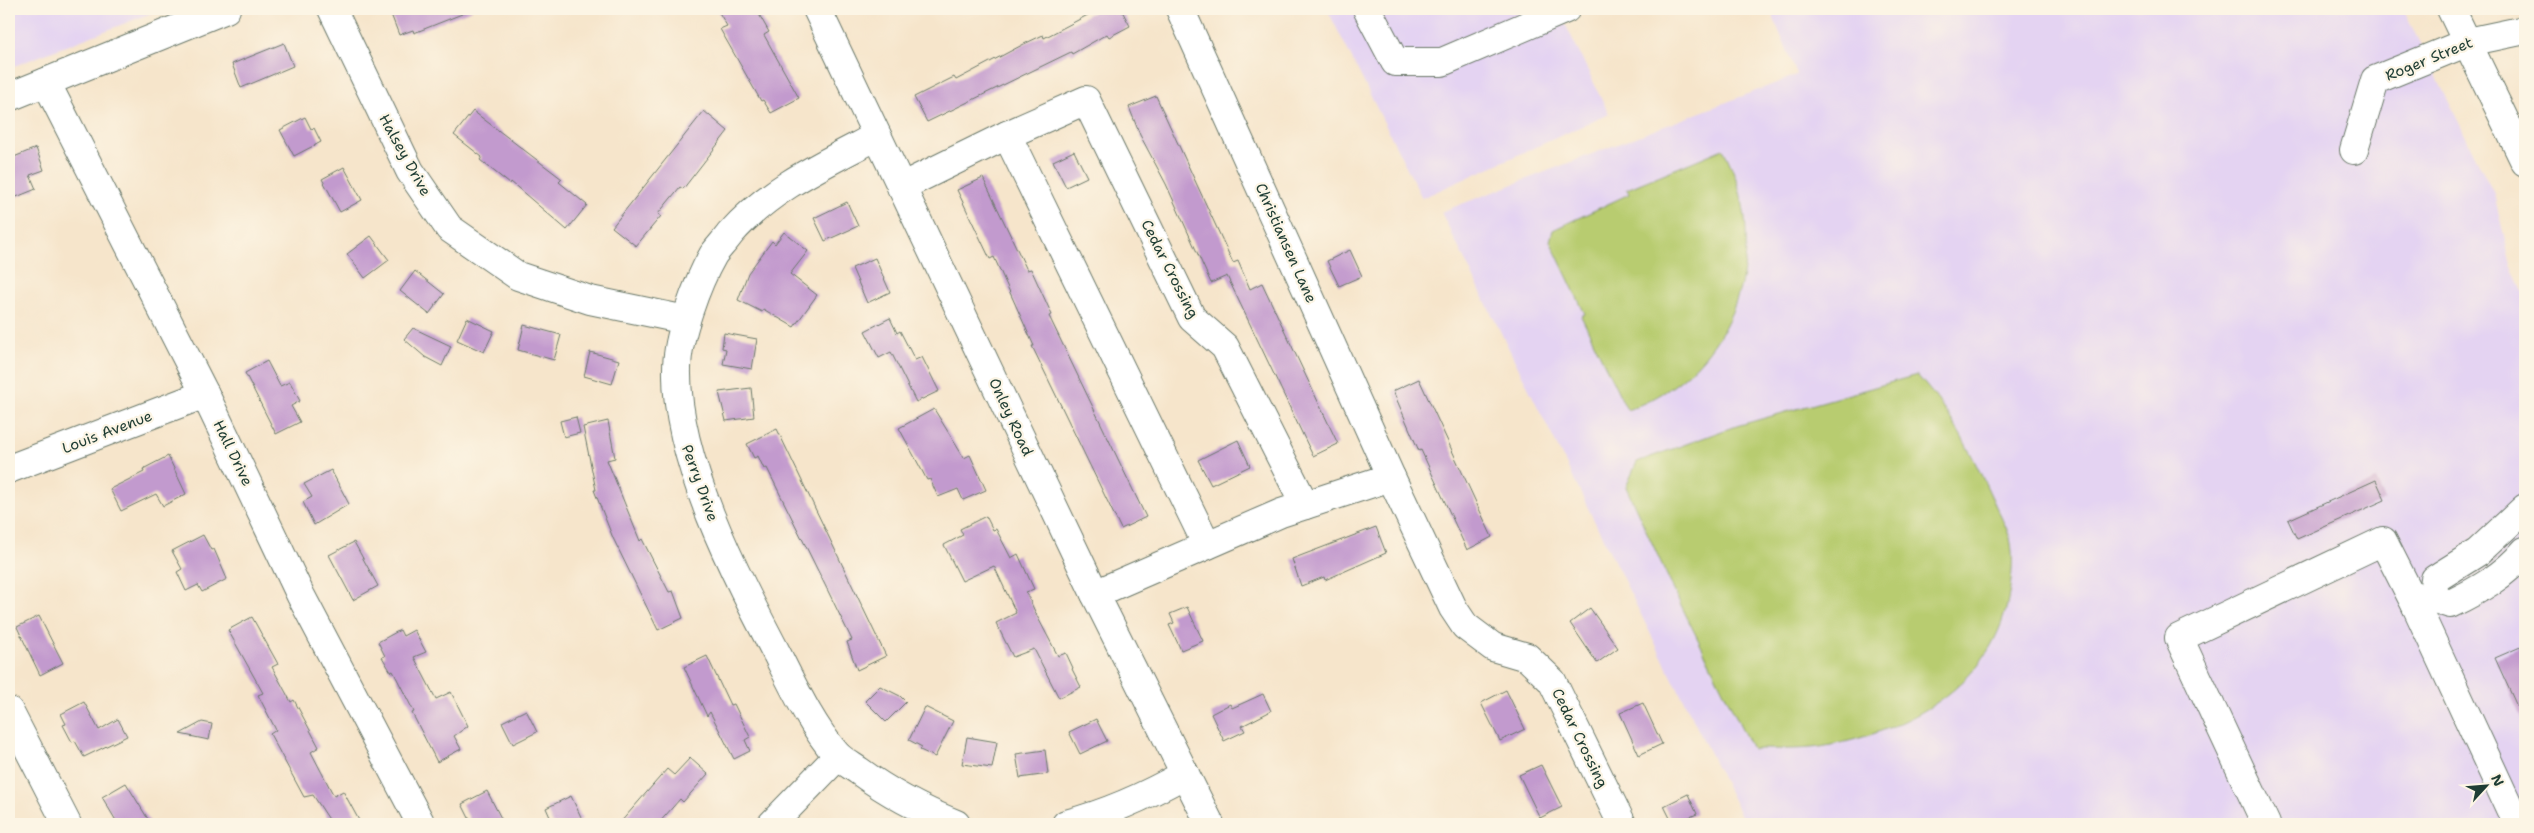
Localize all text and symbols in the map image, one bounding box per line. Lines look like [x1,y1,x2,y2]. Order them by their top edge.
street label: Roger Street [2382,32,2476,86]
street label: Halsey Drive [374,110,436,200]
street label: Christiansen Lane [1251,180,1321,306]
street label: Cedar Crossing [1136,216,1204,322]
street label: Onley Road [984,375,1038,460]
street label: Louis Avenue [59,406,155,458]
street label: Hall Drive [208,417,258,489]
street label: Perry Drive [677,442,723,524]
street label: Cedar Crossing [1547,685,1613,791]
north arrow [2462,760,2512,810]
text: N [2487,771,2508,789]

